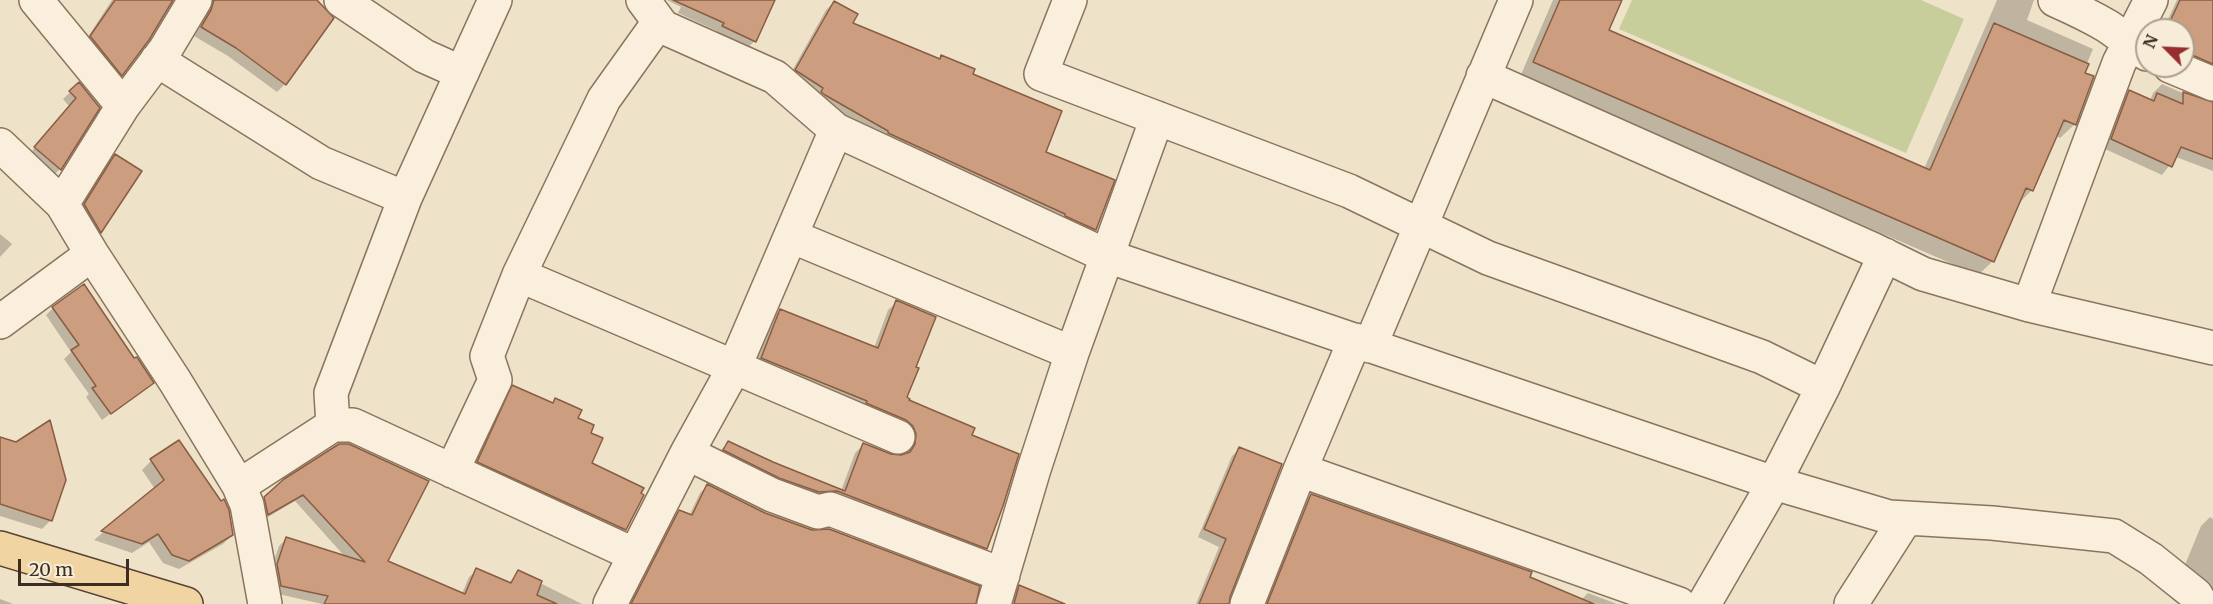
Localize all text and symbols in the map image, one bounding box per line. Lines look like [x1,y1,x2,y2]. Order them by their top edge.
north arrow [2135,18,2195,78]
text: N [2139,32,2162,51]
scale bar [21,547,132,585]
text: 20 m [29,558,73,581]

